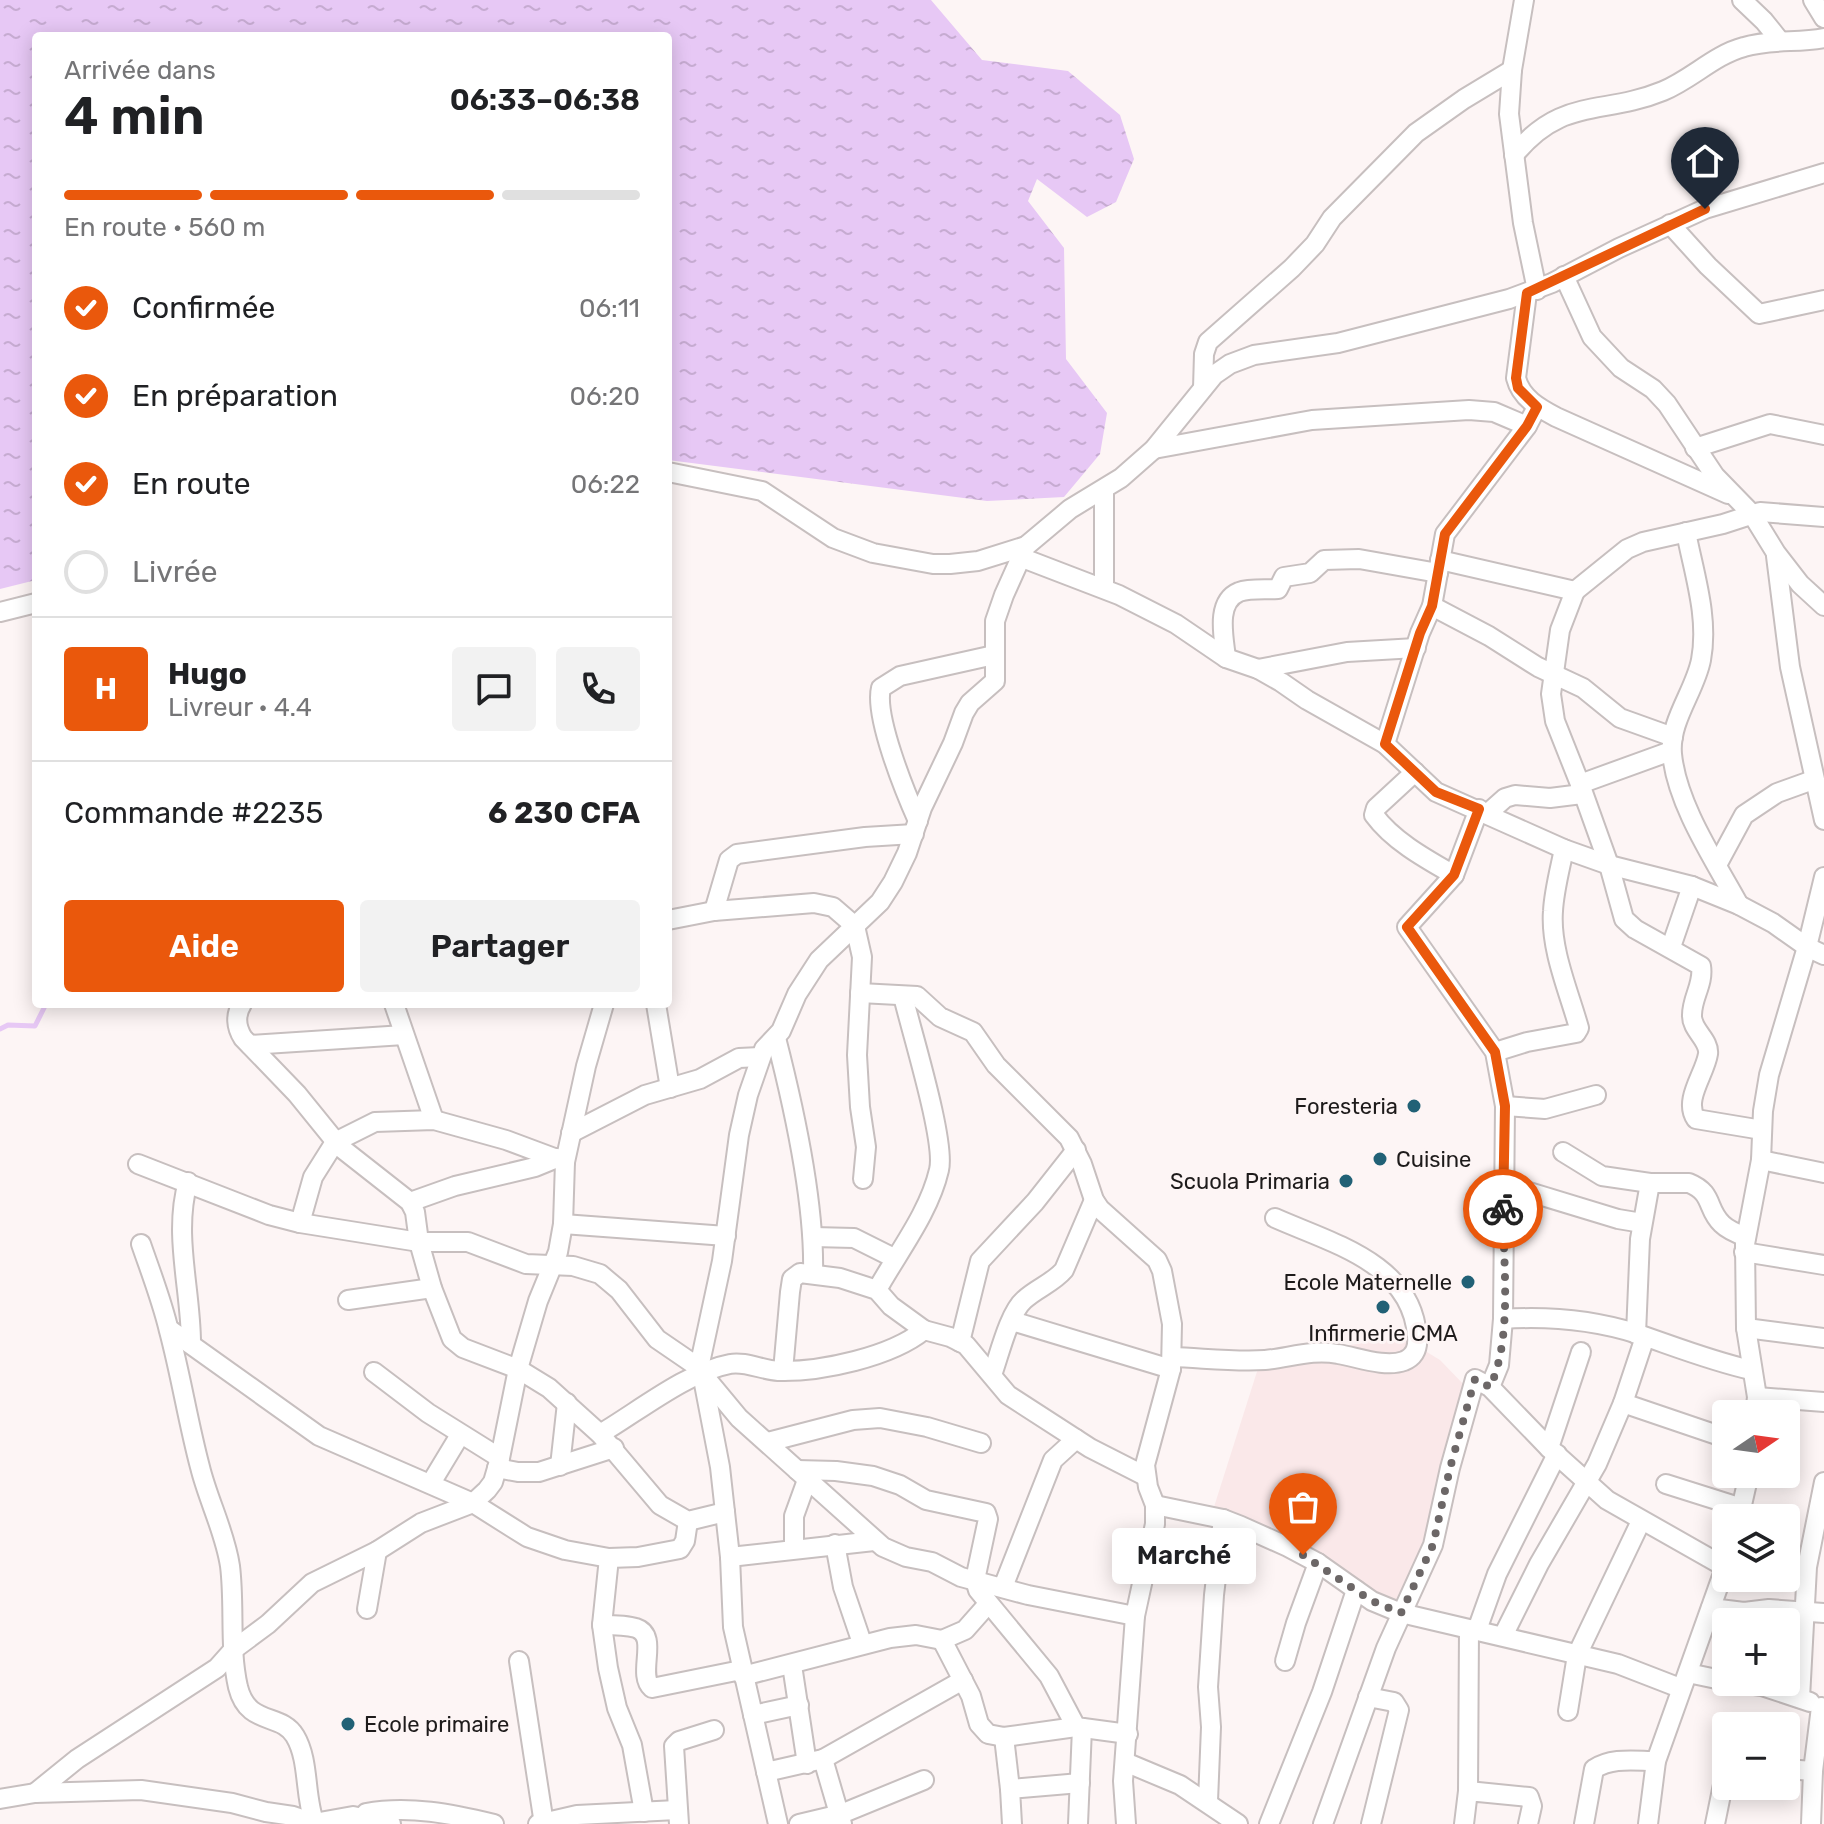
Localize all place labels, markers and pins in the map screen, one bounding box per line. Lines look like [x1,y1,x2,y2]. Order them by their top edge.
pin [1671,127,1739,209]
place label: Foresteria [1294,1093,1398,1120]
marker: Foresteria [1405,1097,1423,1115]
place label: Cuisine [1396,1146,1471,1173]
marker: Cuisine [1371,1150,1389,1168]
place label: Scuola Primaria [1170,1168,1330,1195]
marker: Scuola Primaria [1337,1172,1355,1190]
place label: Ecole Maternelle [1284,1269,1452,1296]
marker: Ecole Maternelle [1459,1273,1477,1291]
marker: Infirmerie CMA [1374,1298,1392,1316]
place label: Infirmerie CMA [1308,1320,1458,1347]
pin [1269,1473,1337,1555]
callout: Marché [1111,1527,1255,1583]
place label: Ecole primaire [364,1711,509,1738]
marker: Ecole primaire [339,1715,357,1733]

